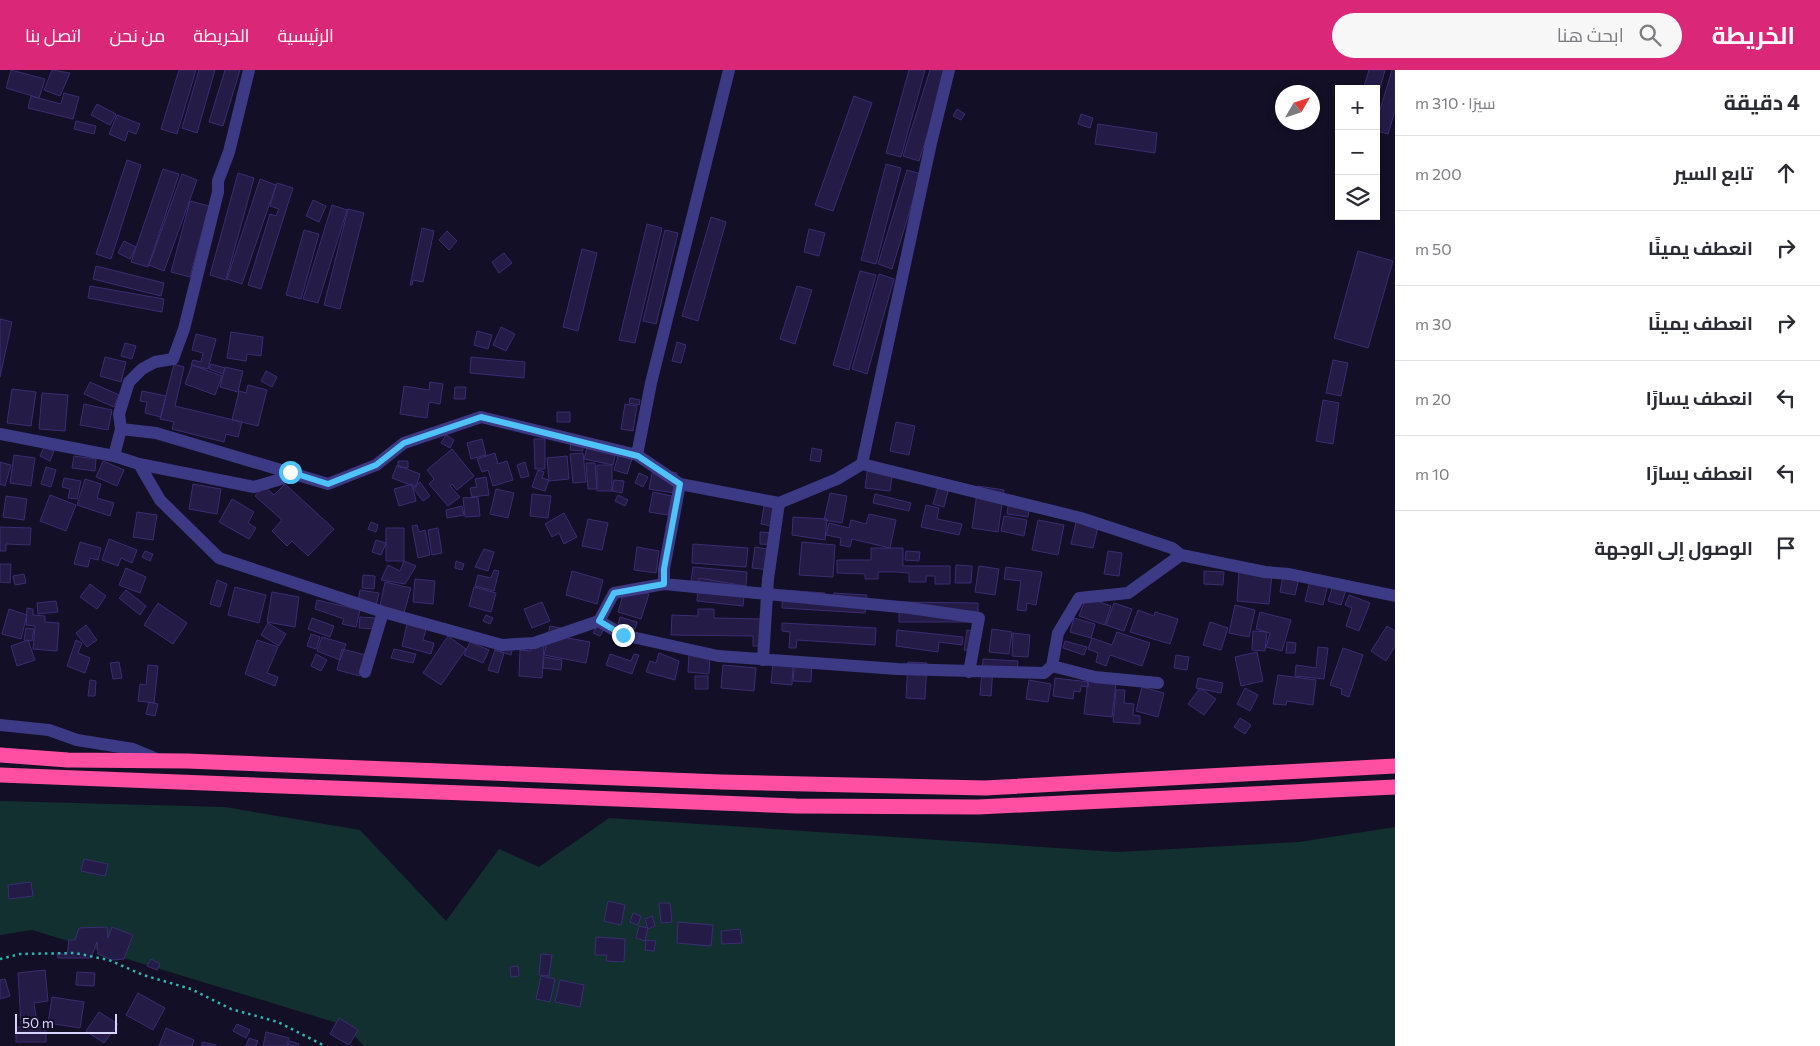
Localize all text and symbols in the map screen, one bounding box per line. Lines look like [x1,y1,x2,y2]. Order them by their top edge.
search box [1332,13,1682,58]
text: الخريطة [1712,20,1795,49]
icon: search [1636,21,1664,49]
text: ابحث هنا [1557,23,1624,46]
text: اتصل بنا [25,24,81,46]
text: من نحن [109,24,165,46]
text: الخريطة [193,24,249,46]
text: الرئيسية [277,24,334,46]
north arrow [1275,85,1320,130]
map controls [1335,85,1380,220]
button: + [1335,85,1380,130]
text: 4 دقيقة [1724,89,1800,114]
text: سيرًا · 310 m [1415,93,1495,112]
button: − [1335,130,1380,175]
icon: ahead [1772,159,1800,187]
text: تابع السير [1674,161,1753,184]
text: 200 m [1415,164,1462,183]
button: layers [1335,175,1380,220]
icon: right [1772,234,1800,262]
text: انعطف يمينًا [1648,236,1753,259]
text: 50 m [1415,239,1452,258]
icon: right [1772,309,1800,337]
text: انعطف يمينًا [1648,311,1753,334]
text: 30 m [1415,314,1452,333]
icon: left [1772,384,1800,412]
text: انعطف يسارًا [1646,386,1753,409]
text: 20 m [1415,389,1451,408]
icon: left [1772,459,1800,487]
route start [279,461,302,484]
text: انعطف يسارًا [1646,461,1753,484]
text: 10 m [1415,464,1449,483]
icon: arrive [1772,534,1800,562]
text: الوصول إلى الوجهة [1594,536,1753,559]
route end [612,624,635,647]
scale bar [15,1011,118,1034]
text: 50 m [22,1014,54,1031]

